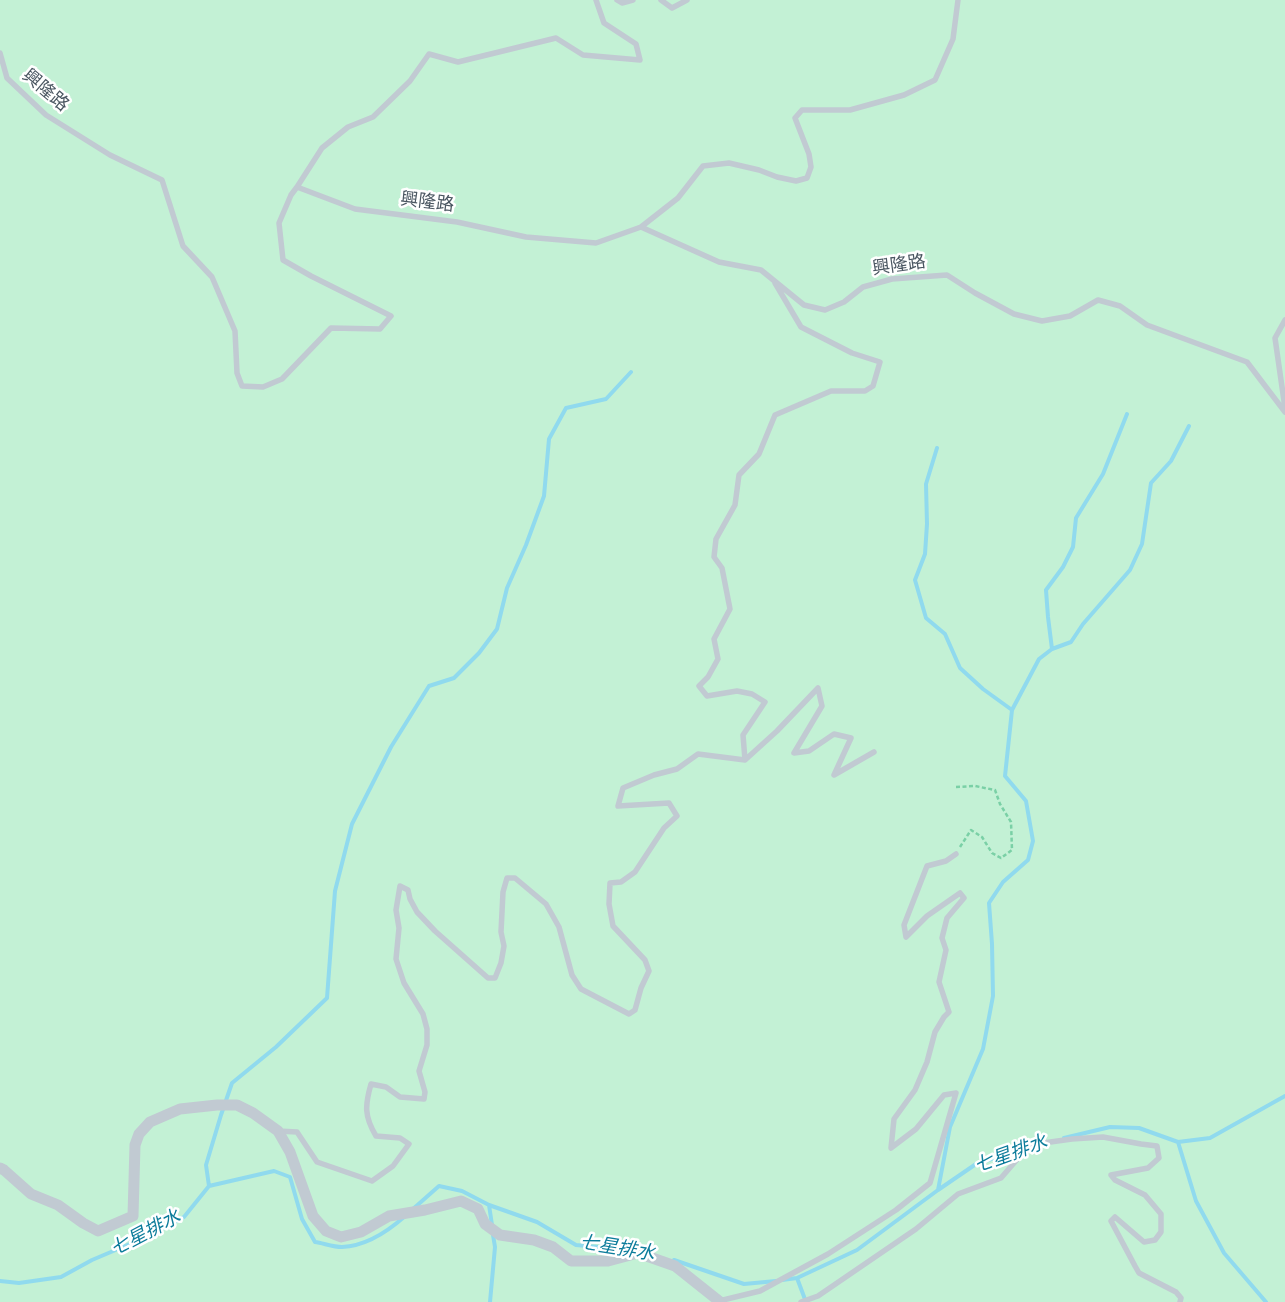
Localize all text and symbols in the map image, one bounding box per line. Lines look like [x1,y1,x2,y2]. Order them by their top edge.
street label: 興隆路 [17,65,73,117]
street label: 興隆路 [399,189,455,217]
street label: 興隆路 [871,252,927,280]
water label: 七星排水 [971,1131,1051,1179]
water label: 七星排水 [107,1206,185,1262]
water label: 七星排水 [578,1232,656,1266]

